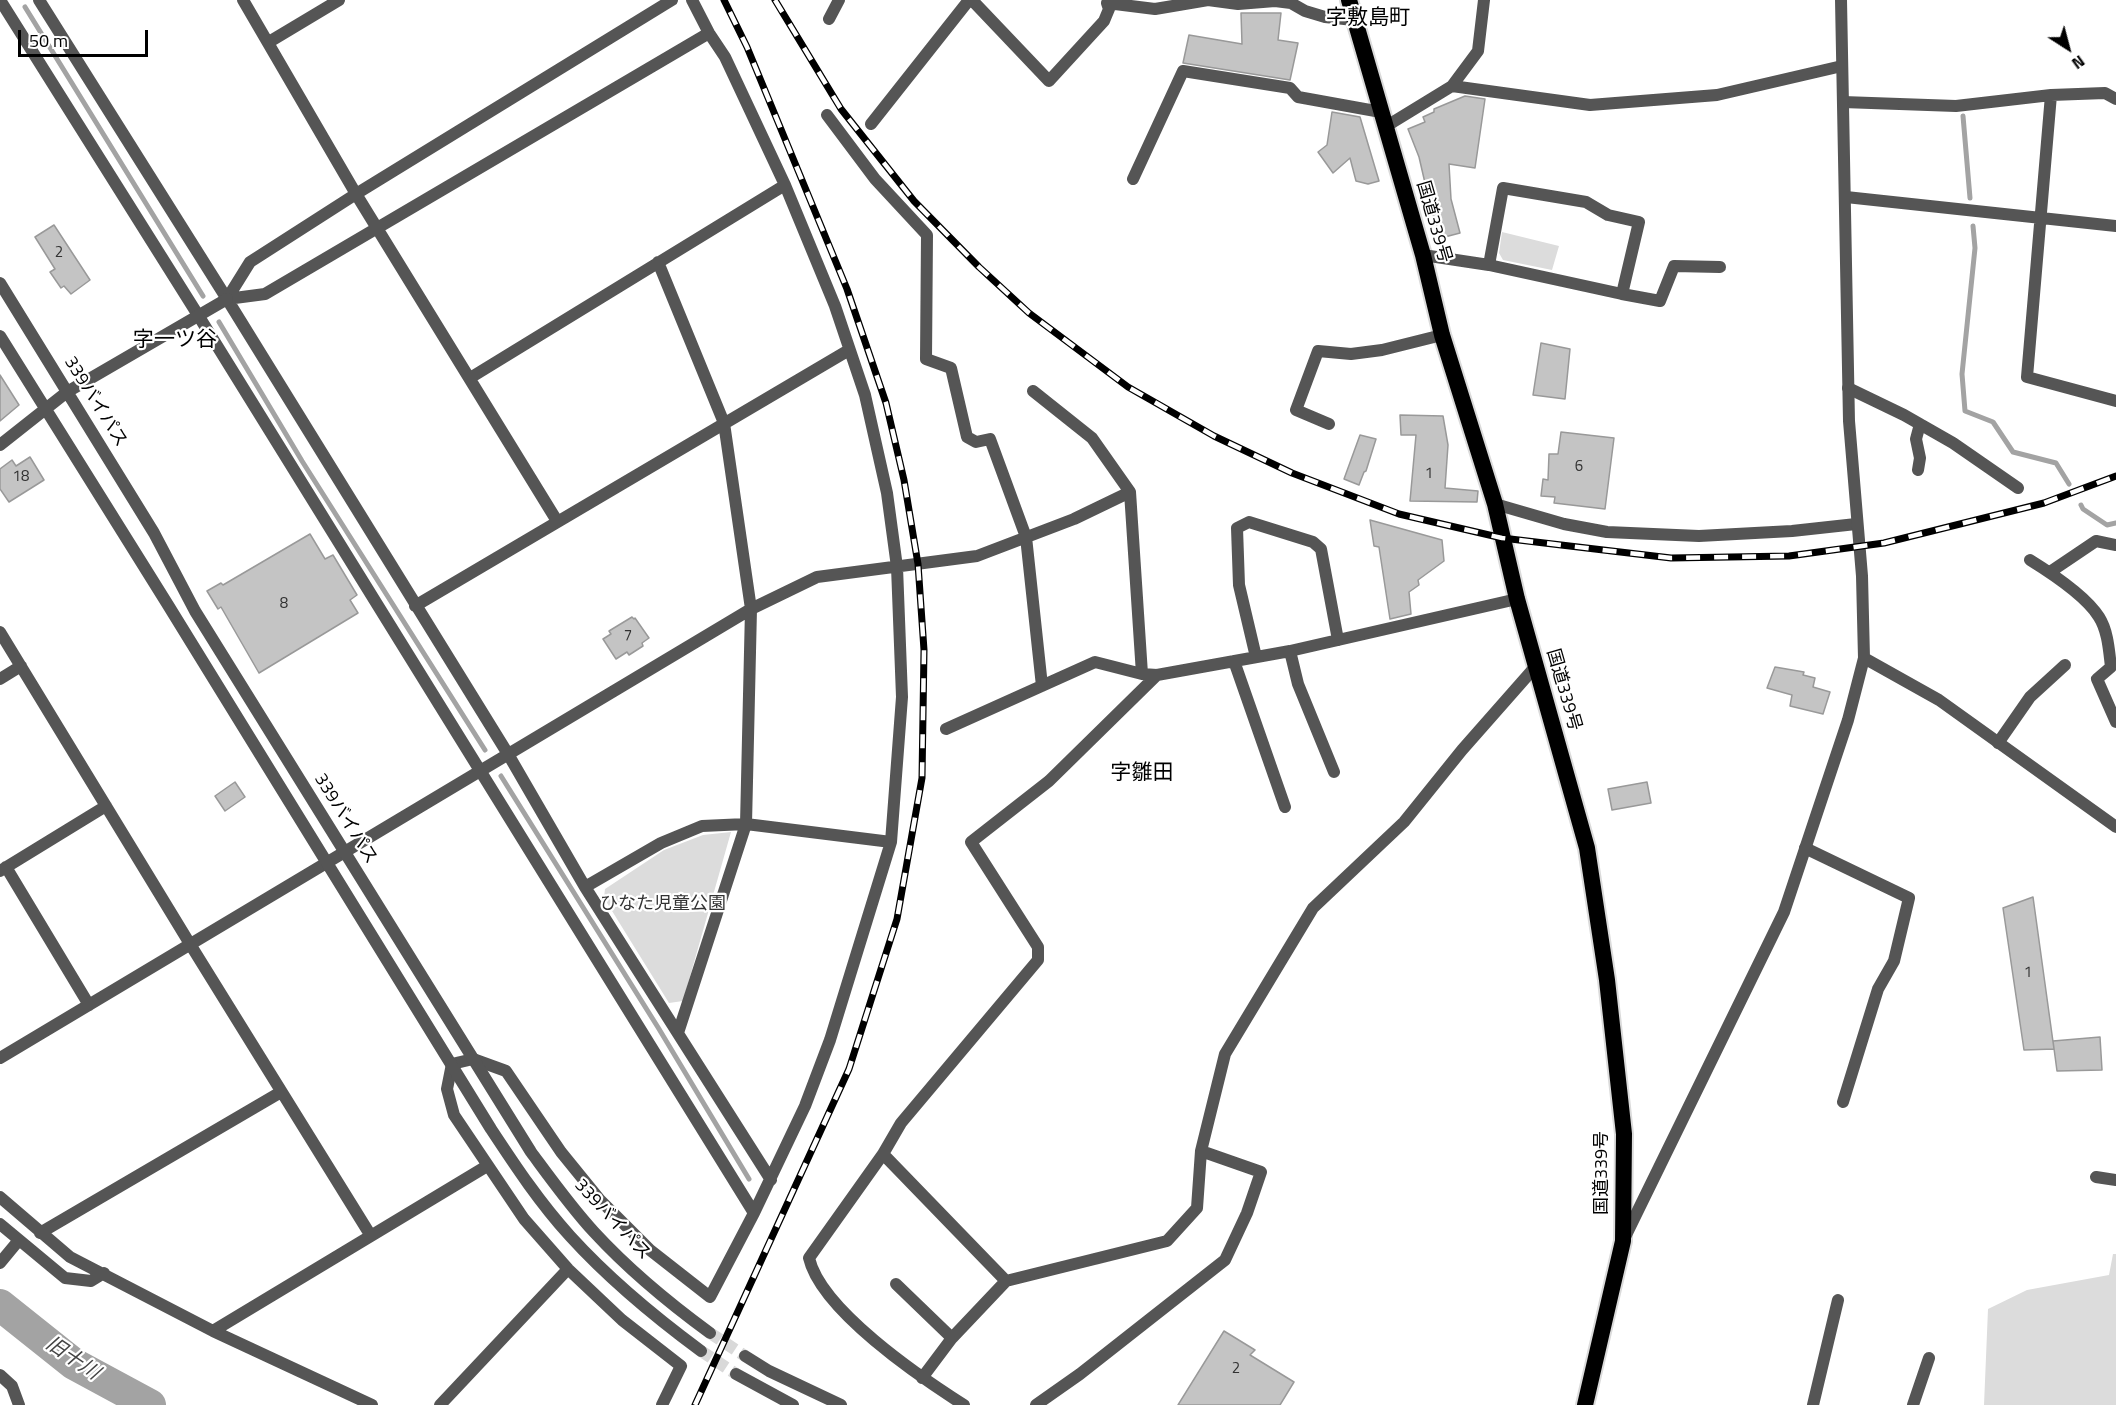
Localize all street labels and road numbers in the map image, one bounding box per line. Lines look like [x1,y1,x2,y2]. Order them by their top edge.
street label: 国道339号 [1411,179,1455,265]
street label: 339バイパス [59,353,131,451]
street label: 国道339号 [1541,647,1585,733]
street label: 339バイパス [309,770,381,868]
street label: 国道339号 [1592,1131,1614,1215]
street label: 339バイパス [569,1175,655,1265]

